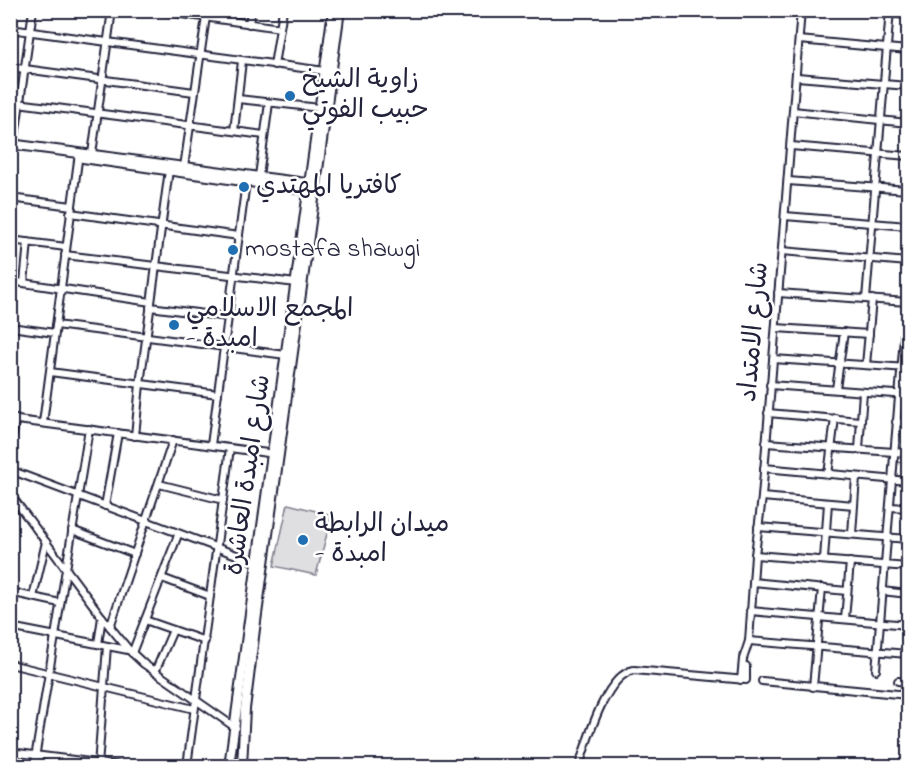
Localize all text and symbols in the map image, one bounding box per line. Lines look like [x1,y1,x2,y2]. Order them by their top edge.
place label: زاوية الشيخ حبيب الفوتي [302,62,429,131]
marker: زاوية الشيخ حبيب الفوتي [283,89,297,103]
place label: كافتريا المهتدي [256,168,402,206]
marker: كافتريا المهتدي [237,180,251,194]
place label: mostafa shawgi [245,231,420,269]
marker: mostafa shawgi [226,243,240,257]
street label: شارع الامتداد [730,260,780,404]
place label: المجمع الاسلامي - امبدة [186,291,353,359]
marker: المجمع الاسلامي - امبدة [167,318,181,332]
street label: شارع امبدة العاشرة [216,372,282,578]
place label: ميدان الرابطة - امبدة [315,506,449,574]
marker: ميدان الرابطة - امبدة [296,533,310,547]

